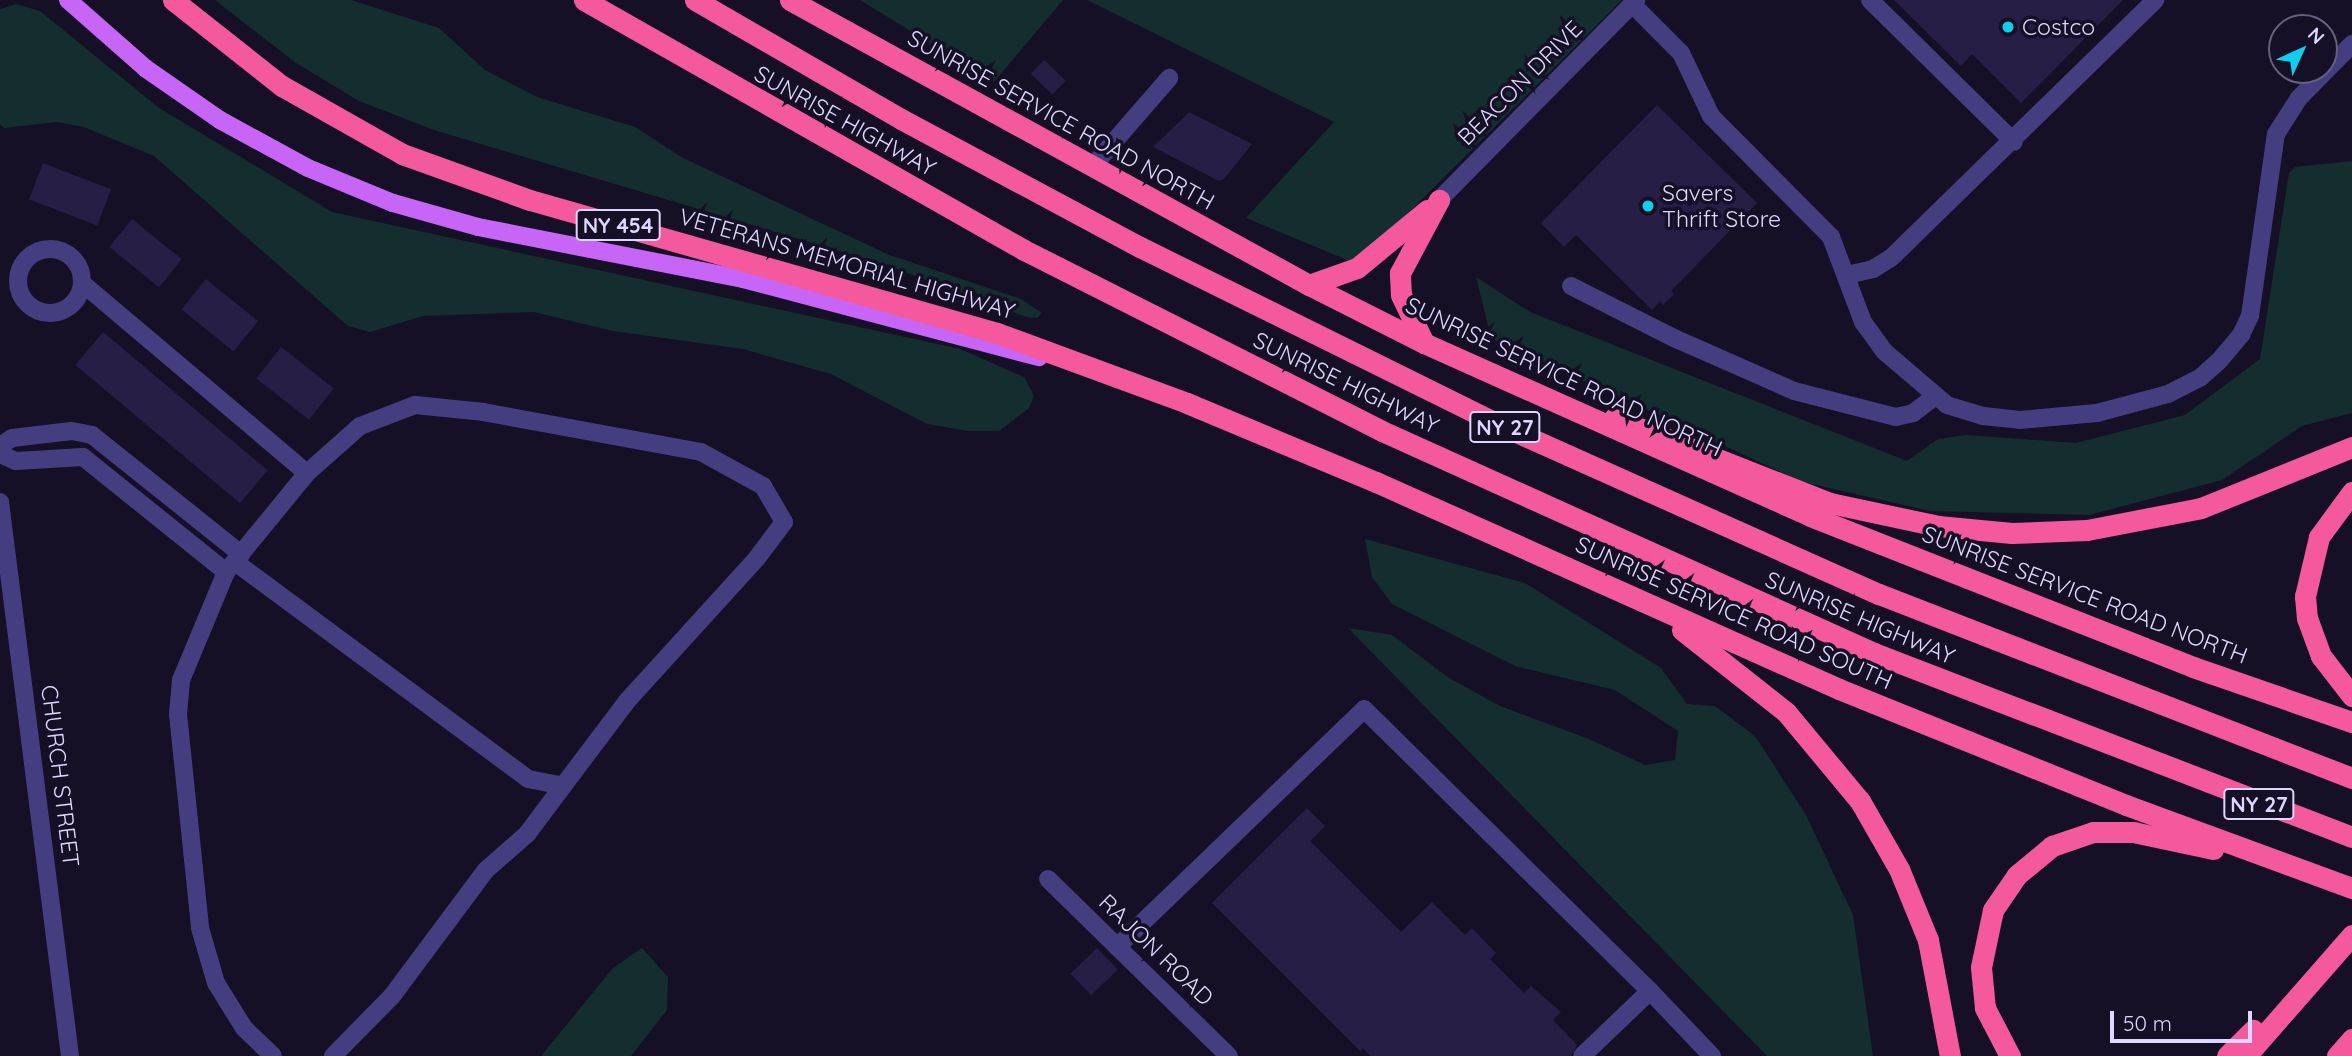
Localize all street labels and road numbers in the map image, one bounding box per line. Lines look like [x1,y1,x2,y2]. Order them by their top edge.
street label: BEACON DRIVE [1452,15,1588,151]
street label: SUNRISE SERVICE ROAD NORTH [903,24,1219,216]
street label: SUNRISE HIGHWAY [750,60,940,182]
street label: VETERANS MEMORIAL HIGHWAY [676,203,1018,325]
road number: NY 454 [574,208,662,243]
street label: SUNRISE SERVICE ROAD NORTH [1401,291,1727,463]
street label: SUNRISE HIGHWAY [1249,326,1443,440]
road number: NY 27 [1468,410,1542,444]
street label: SUNRISE SERVICE ROAD NORTH [1918,520,2252,670]
street label: SUNRISE SERVICE ROAD SOUTH [1571,530,1897,696]
street label: SUNRISE HIGHWAY [1761,566,1959,670]
street label: CHURCH STREET [35,683,85,869]
road number: NY 27 [2222,786,2296,822]
street label: RAJON ROAD [1093,889,1219,1011]

